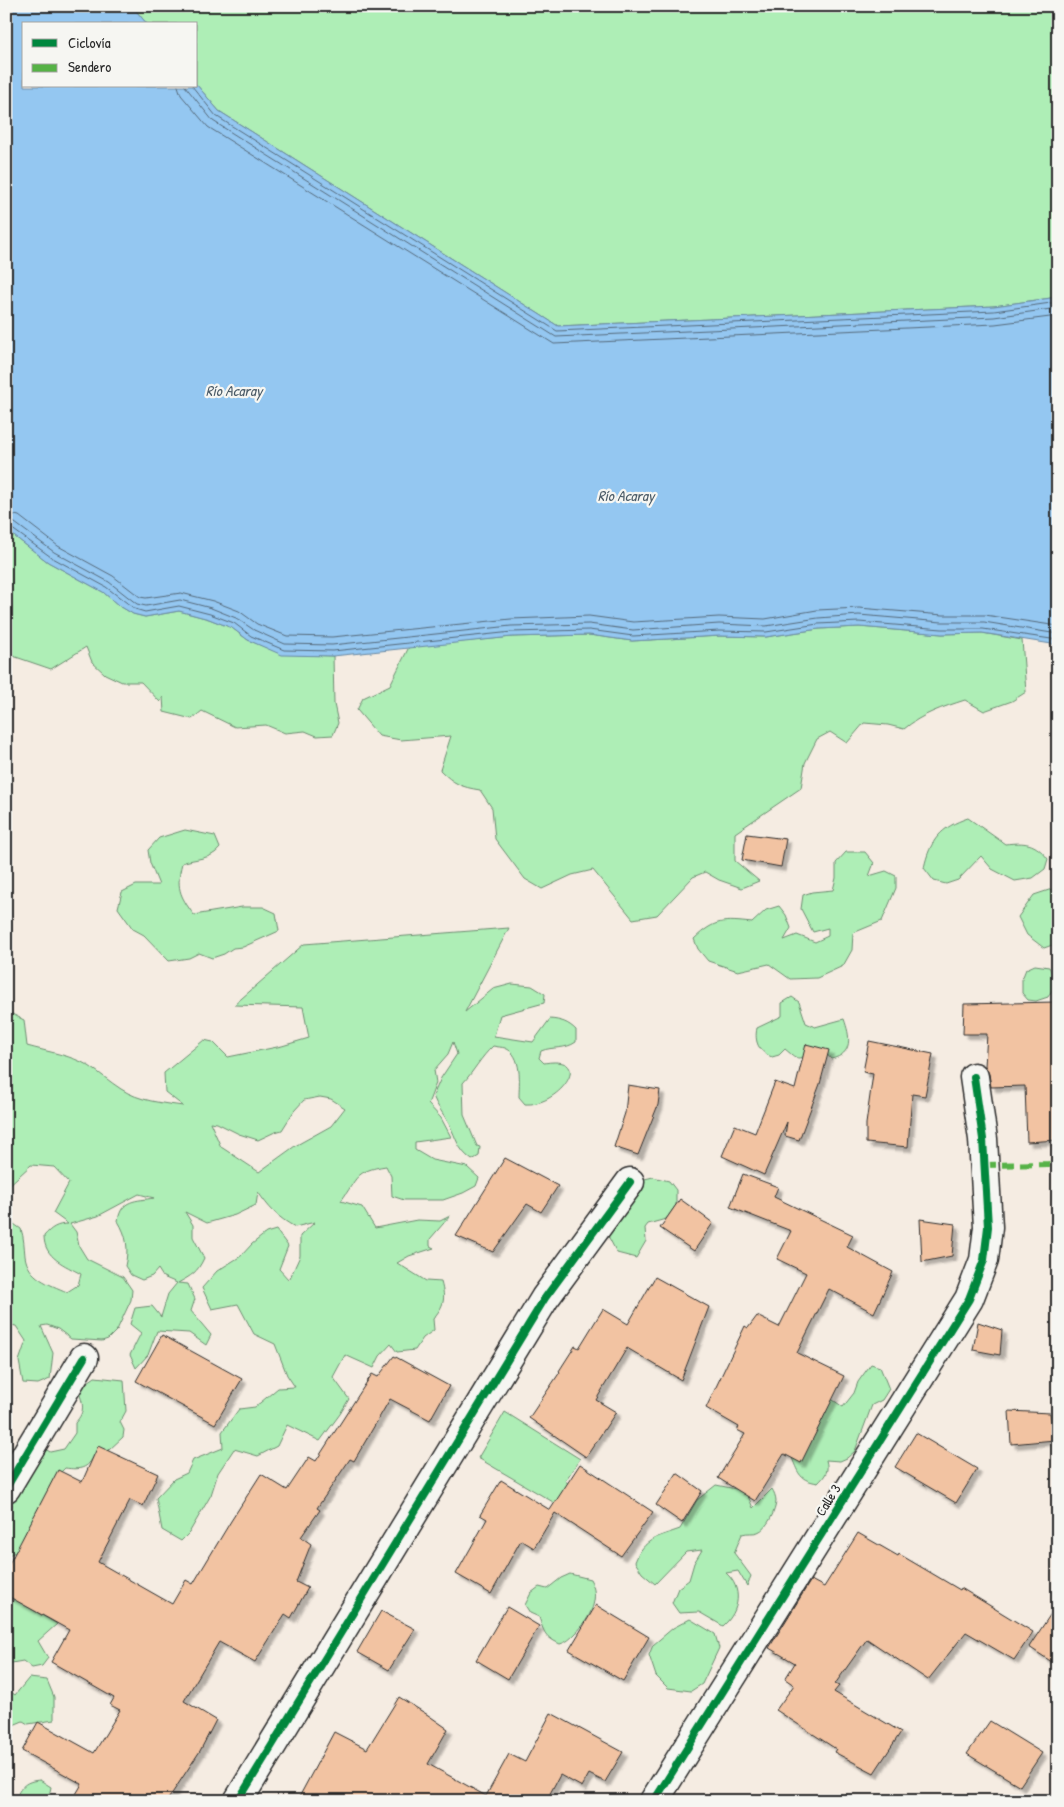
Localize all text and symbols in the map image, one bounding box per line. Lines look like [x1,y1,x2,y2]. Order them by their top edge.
legend [22,22,198,88]
text: Ciclovía [68,32,111,53]
text: Sendero [68,56,111,77]
water label: Río Acaray [206,380,264,401]
water label: Río Acaray [598,485,656,506]
street label: Calle 3 [810,1480,845,1519]

